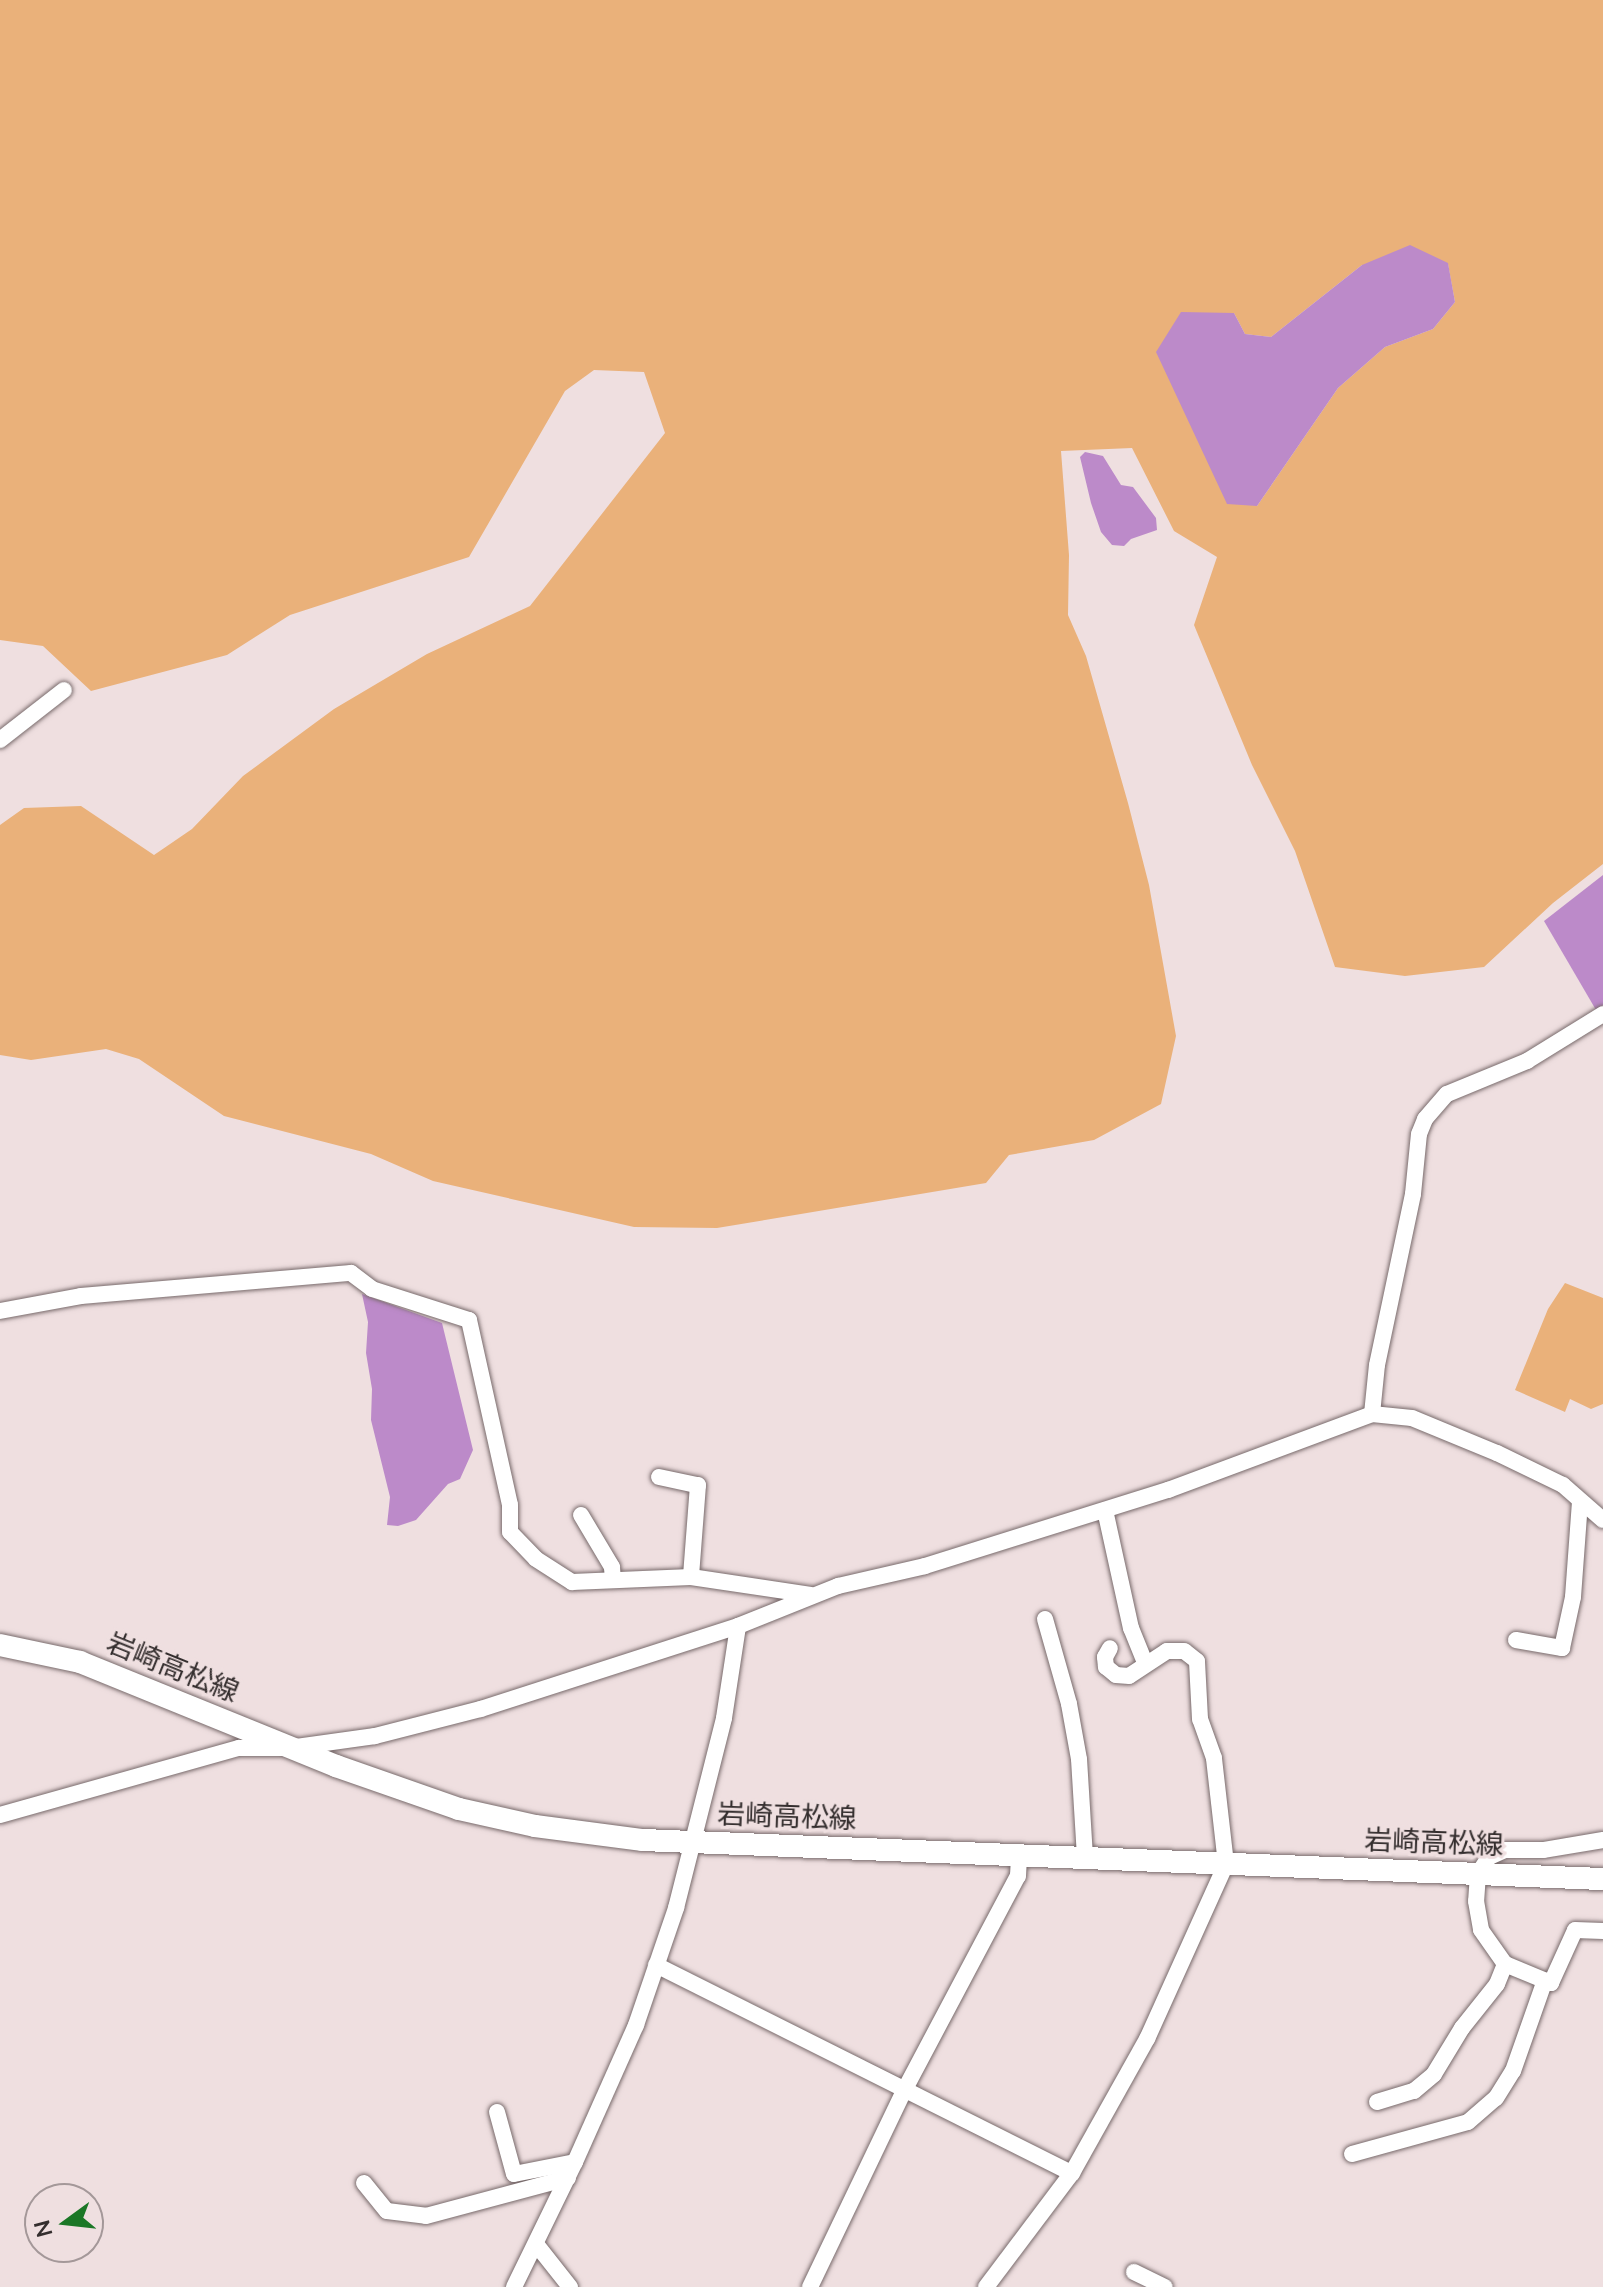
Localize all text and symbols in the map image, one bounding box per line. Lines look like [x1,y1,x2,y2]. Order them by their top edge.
street label: 岩崎高松線 [102,1625,244,1709]
street label: 岩崎高松線 [716,1797,858,1835]
street label: 岩崎高松線 [1363,1823,1505,1861]
north arrow [24,2183,104,2263]
text: N [27,2217,58,2240]

